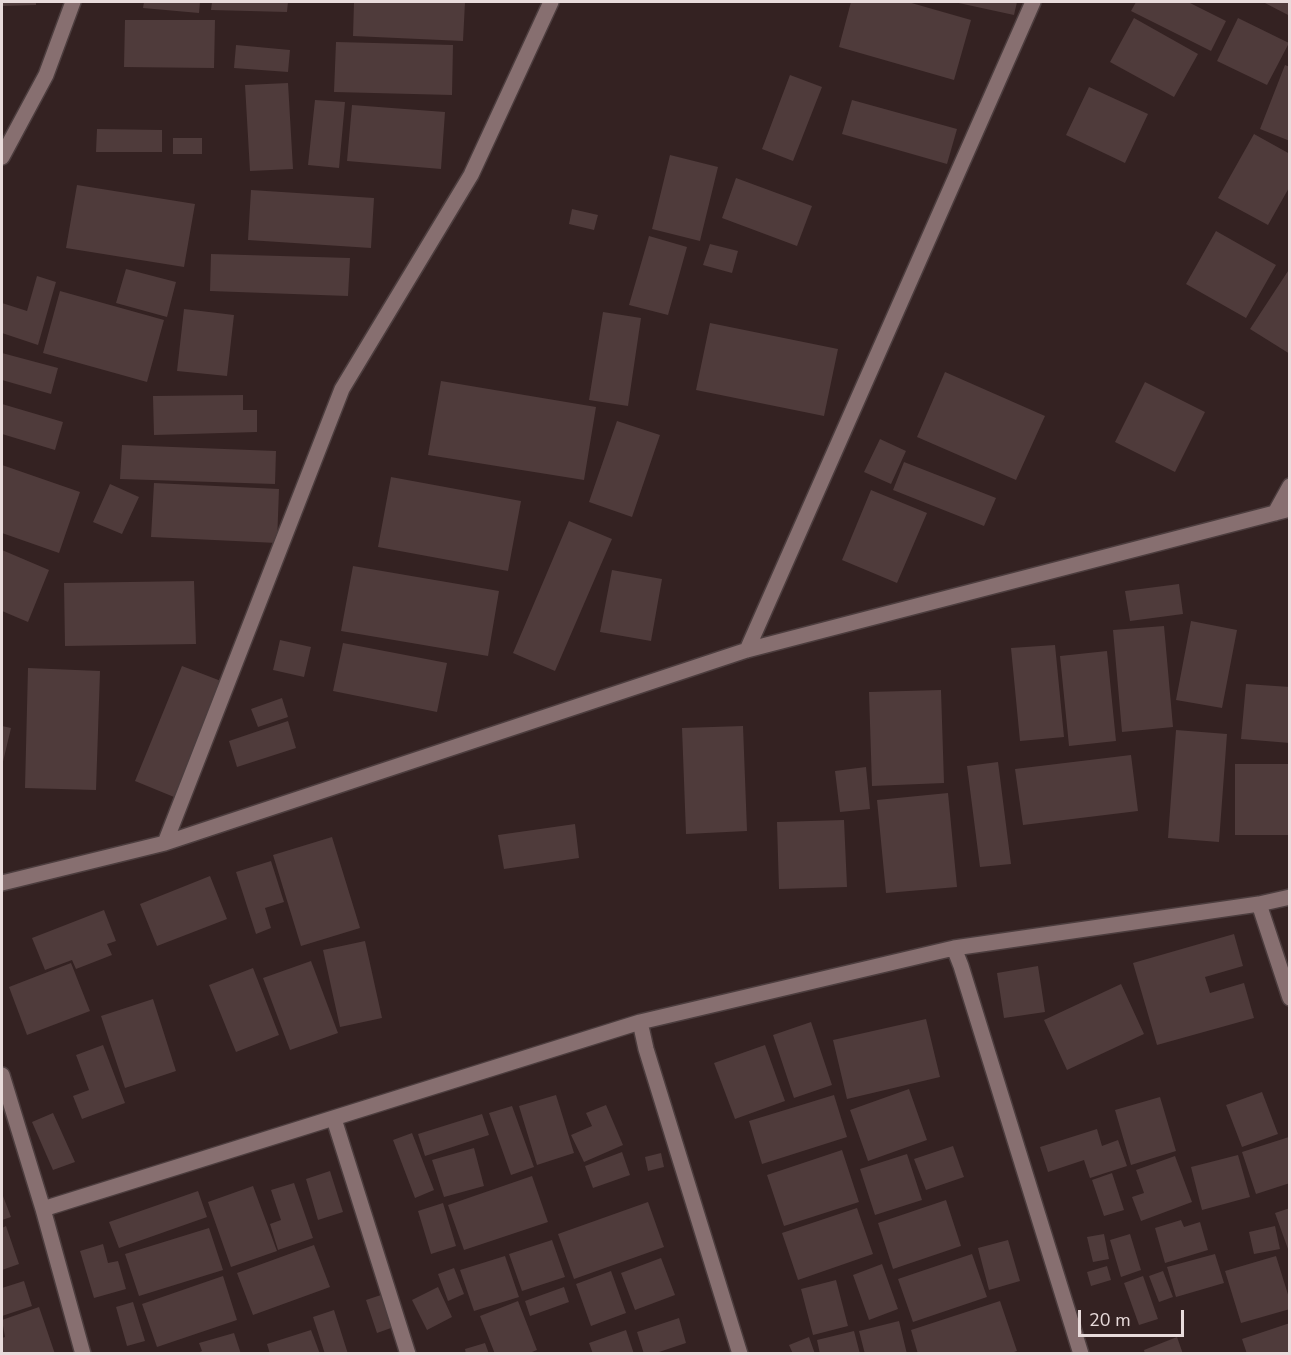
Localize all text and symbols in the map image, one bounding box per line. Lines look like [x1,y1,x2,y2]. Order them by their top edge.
scale bar [1081,1298,1188,1336]
text: 20 m [1089,1308,1131,1332]

